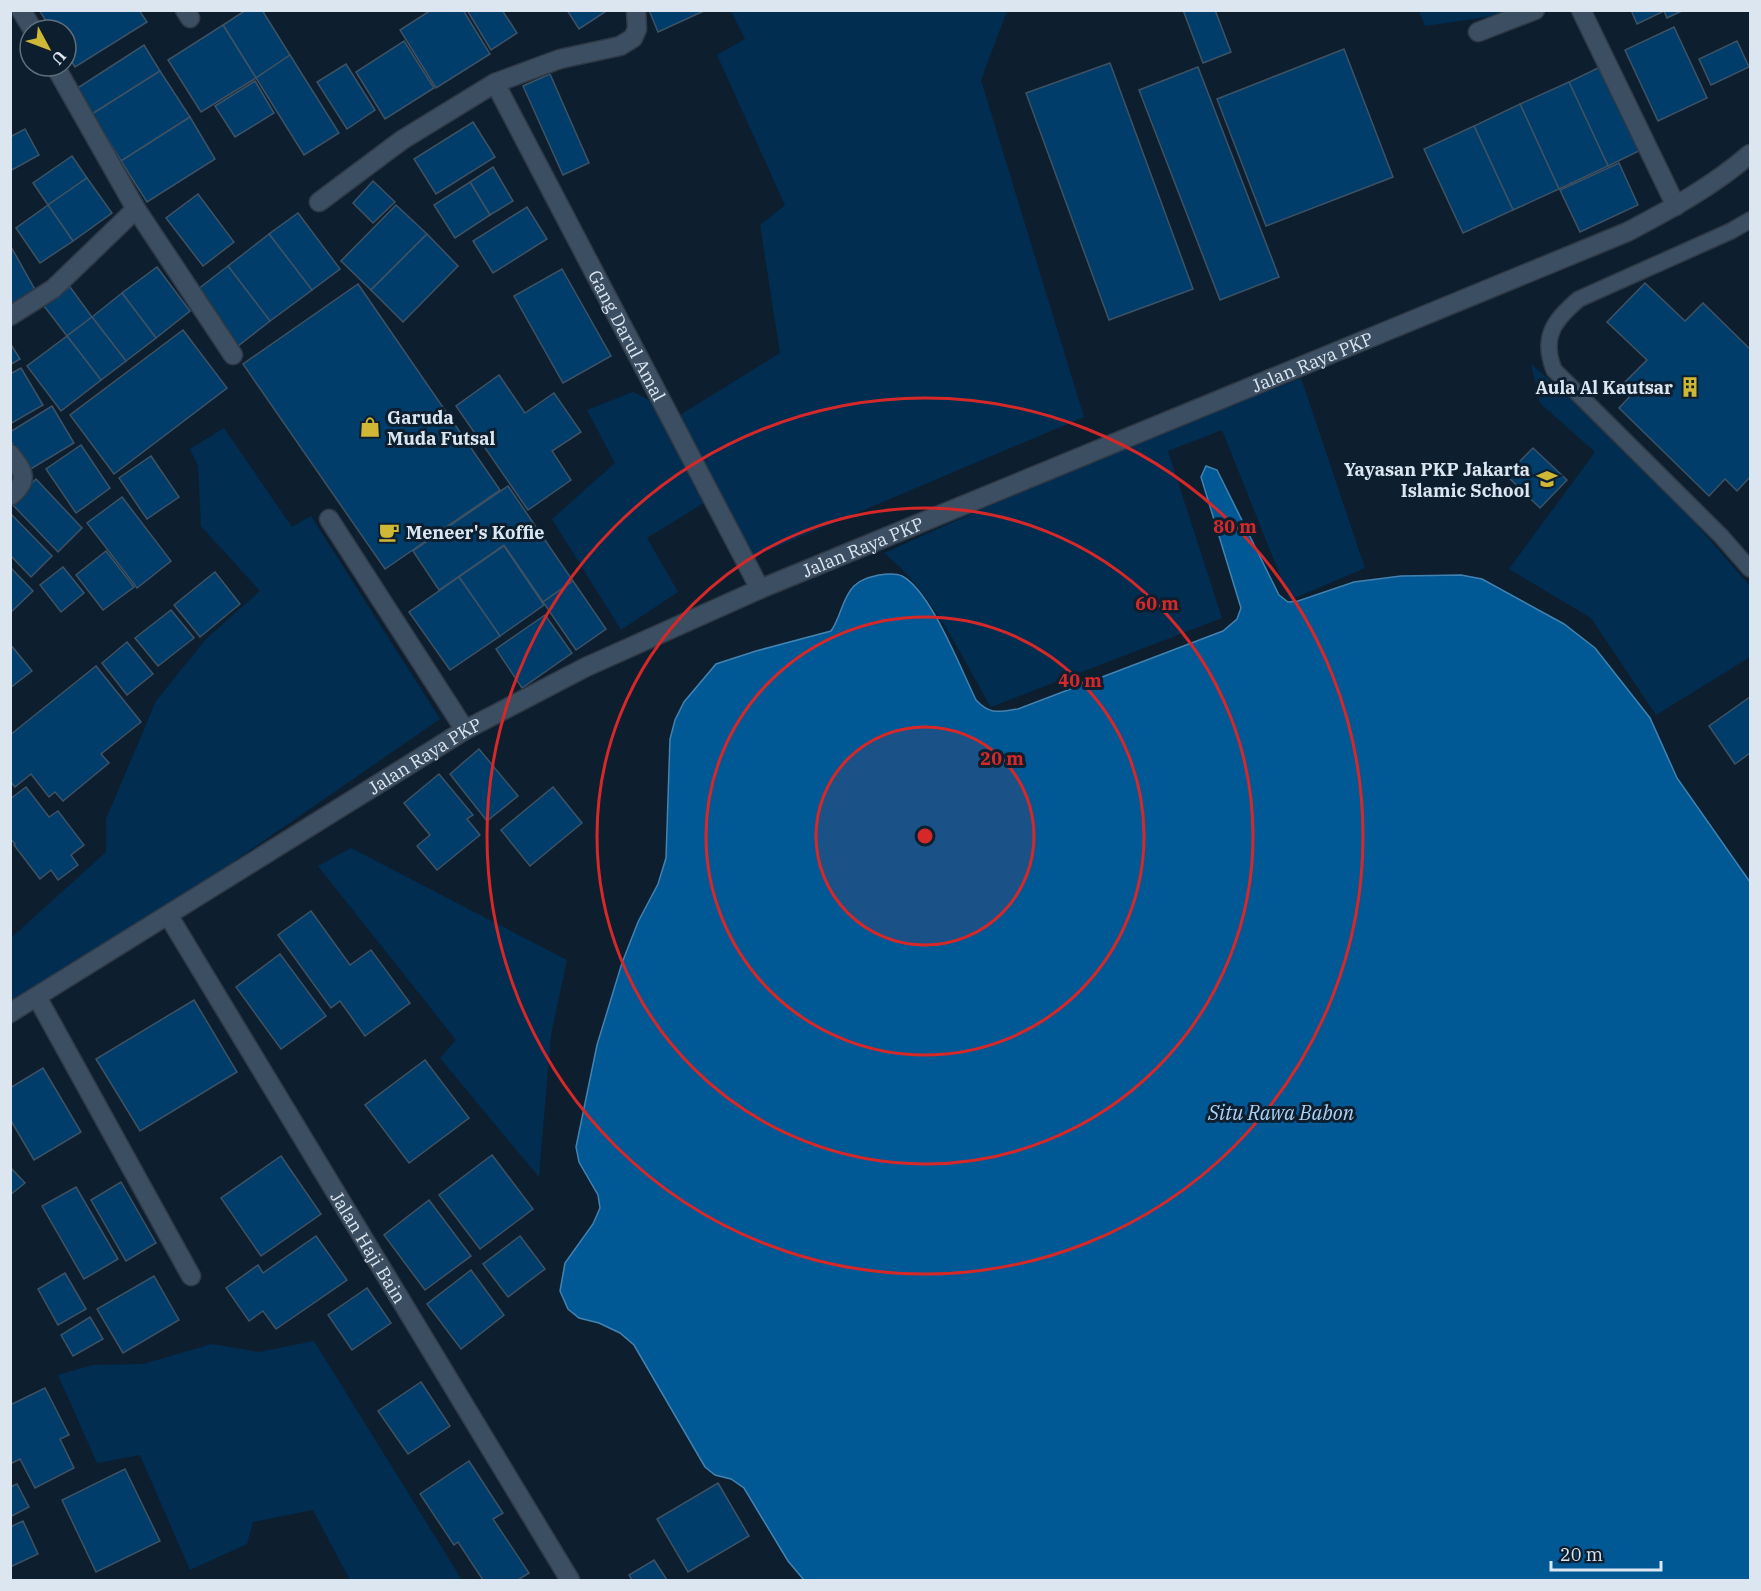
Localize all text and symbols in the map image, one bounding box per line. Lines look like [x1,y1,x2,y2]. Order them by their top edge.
north arrow [18,18,78,78]
text: U [48,47,71,69]
street label: Gang Darul Amal [583,266,671,405]
street label: Jalan Raya PKP [1248,326,1376,397]
building icon: Aula Al Kautsar [1678,375,1702,399]
place label: Aula Al Kautsar [1536,376,1673,399]
place label: Garuda Muda Futsal [387,406,495,450]
shop icon: Garuda Muda Futsal [358,415,382,439]
place label: Yayasan PKP Jakarta Islamic School [1344,458,1530,502]
school or university icon: Yayasan PKP Jakarta Islamic School [1535,467,1559,491]
street label: Jalan Raya PKP [799,511,927,582]
text: 80 m [1213,515,1257,538]
cafe icon: Meneer's Koffie [377,520,401,544]
place label: Meneer's Koffie [406,521,545,544]
text: 60 m [1135,592,1179,615]
text: 40 m [1058,669,1102,692]
street label: Jalan Raya PKP [363,712,485,799]
text: 20 m [980,747,1024,770]
centre of rings [915,826,935,846]
water label: Situ Rawa Babon [1207,1099,1355,1126]
street label: Jalan Haji Bain [326,1187,411,1307]
scale bar [1551,1534,1660,1572]
text: 20 m [1560,1543,1603,1566]

